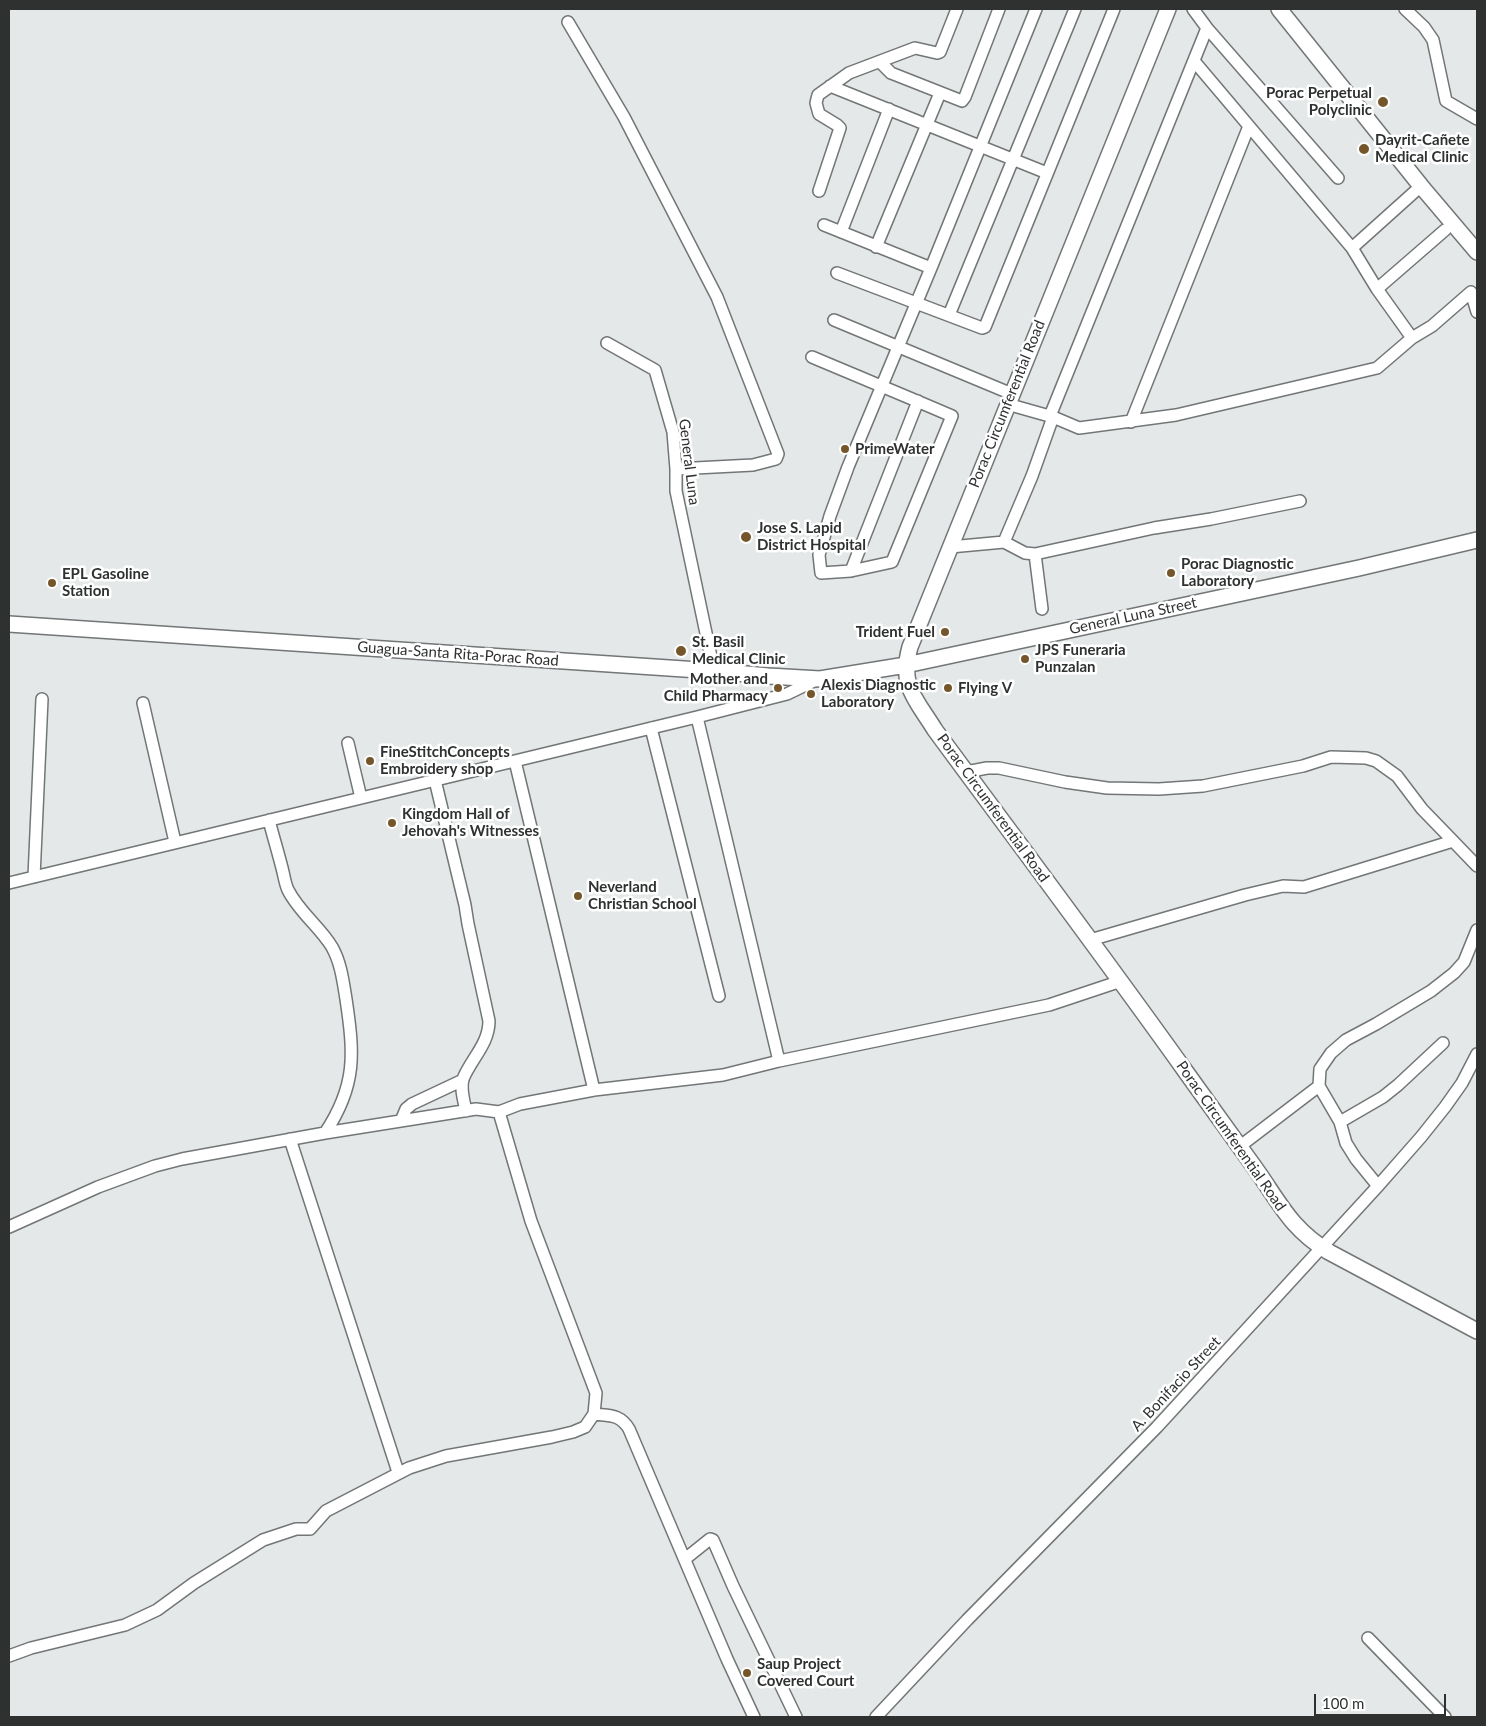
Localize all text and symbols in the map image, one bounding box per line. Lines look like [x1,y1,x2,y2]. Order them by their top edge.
place label: Porac Perpetual Polyclinic [1266,84,1372,119]
marker: Porac Perpetual Polyclinic [1376,95,1390,109]
place label: Dayrit-Cañete Medical Clinic [1375,131,1470,166]
marker: Dayrit-Cañete Medical Clinic [1357,142,1371,156]
street label: Porac Circumferential Road [965,318,1049,490]
street label: General Luna [675,418,703,506]
place label: PrimeWater [855,440,935,458]
marker: PrimeWater [839,443,851,455]
place label: Jose S. Lapid District Hospital [757,519,866,554]
marker: Jose S. Lapid District Hospital [739,530,753,544]
place label: Porac Diagnostic Laboratory [1181,555,1294,590]
place label: EPL Gasoline Station [62,565,149,600]
marker: Porac Diagnostic Laboratory [1165,567,1177,579]
marker: EPL Gasoline Station [46,577,58,589]
street label: General Luna Street [1068,594,1198,638]
place label: Trident Fuel [856,623,935,641]
marker: Trident Fuel [939,626,951,638]
place label: St. Basil Medical Clinic [692,633,785,668]
street label: Guagua-Santa Rita-Porac Road [357,638,559,670]
place label: JPS Funeraria Punzalan [1035,641,1126,676]
marker: St. Basil Medical Clinic [674,644,688,658]
marker: JPS Funeraria Punzalan [1019,653,1031,665]
place label: Mother and Child Pharmacy [664,670,768,705]
place label: Alexis Diagnostic Laboratory [821,676,936,711]
place label: Flying V [958,679,1012,697]
marker: Mother and Child Pharmacy [772,682,784,694]
marker: Flying V [942,682,954,694]
marker: Alexis Diagnostic Laboratory [805,688,817,700]
street label: Porac Circumferential Road [933,730,1053,886]
place label: FineStitchConcepts Embroidery shop [380,743,510,778]
marker: FineStitchConcepts Embroidery shop [364,755,376,767]
place label: Kingdom Hall of Jehovah's Witnesses [402,805,539,840]
marker: Kingdom Hall of Jehovah's Witnesses [386,817,398,829]
place label: Neverland Christian School [588,878,697,913]
marker: Neverland Christian School [572,890,584,902]
street label: Porac Circumferential Road [1172,1058,1290,1214]
street label: A. Bonifacio Street [1128,1333,1224,1435]
place label: Saup Project Covered Court [757,1655,854,1690]
marker: Saup Project Covered Court [741,1667,753,1679]
scale bar [1316,1684,1448,1716]
text: 100 m [1322,1694,1364,1712]

